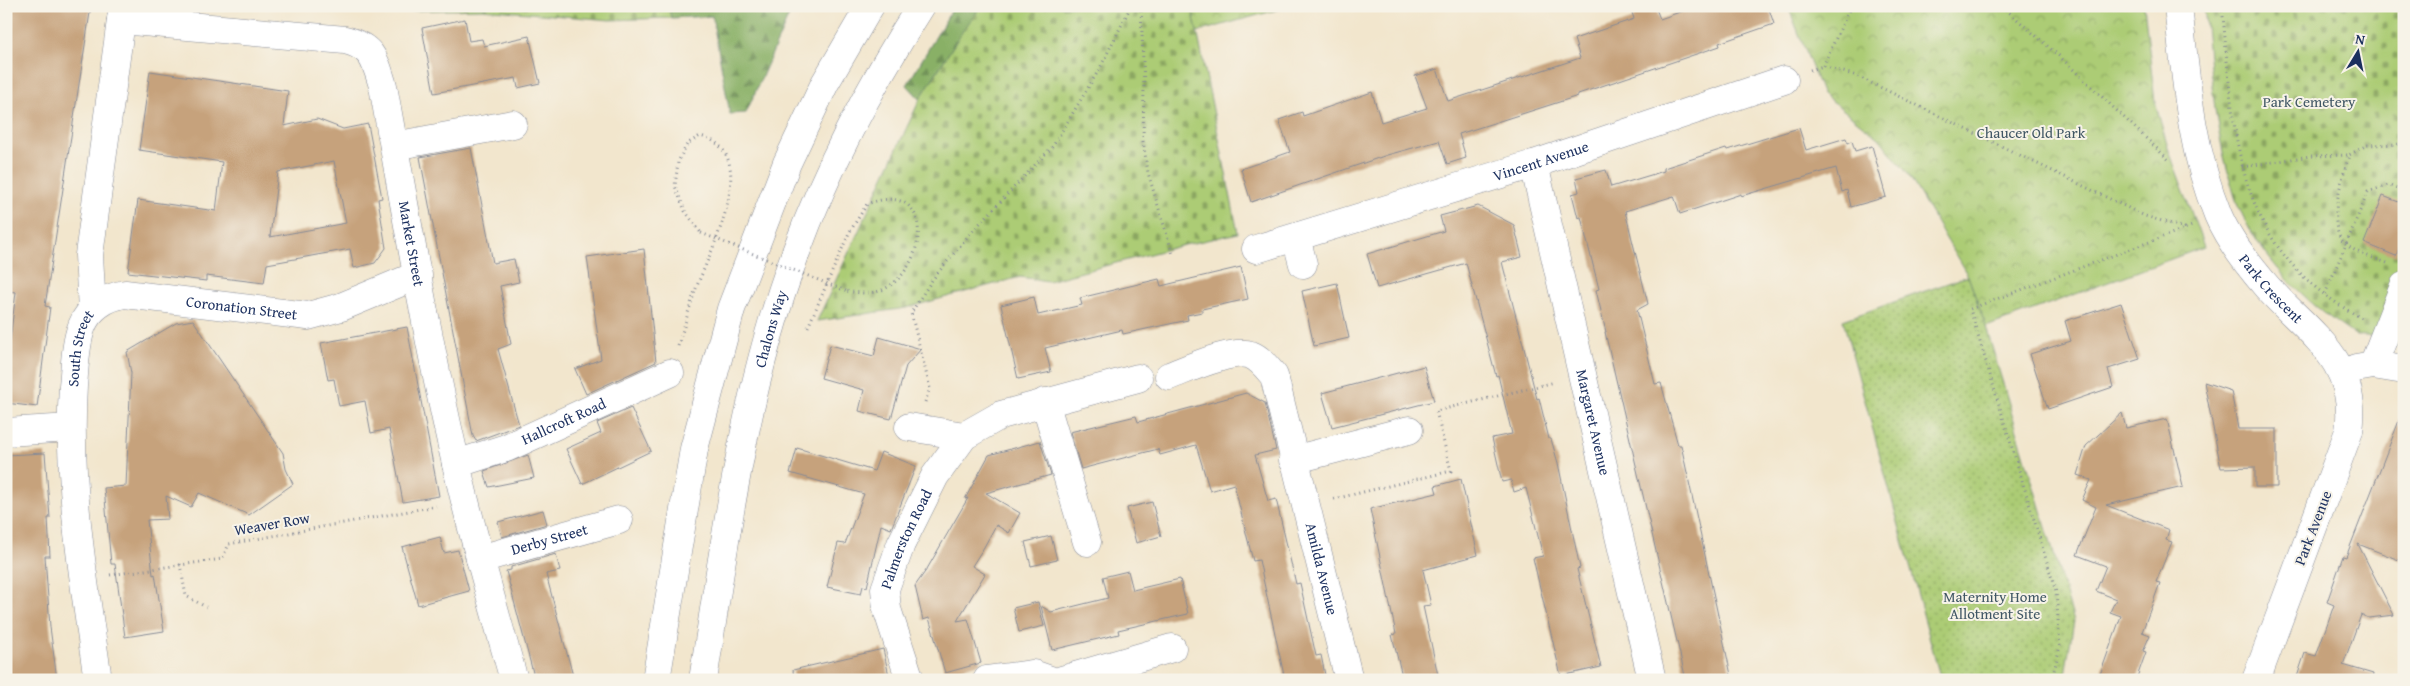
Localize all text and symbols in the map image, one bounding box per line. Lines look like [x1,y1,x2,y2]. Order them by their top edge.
north arrow [2332,28,2382,78]
text: N [2354,29,2367,50]
park label: Park Cemetery [2263,91,2356,112]
park label: Chaucer Old Park [1977,122,2086,143]
street label: Vincent Avenue [1490,135,1591,186]
street label: Market Street [394,199,430,289]
street label: Park Crescent [2234,250,2309,328]
street label: Chalons Way [749,287,792,370]
street label: Coronation Street [185,290,299,325]
street label: South Street [62,304,99,388]
street label: Margaret Avenue [1571,367,1616,477]
street label: Hallcroft Road [518,393,609,450]
street label: Palmerston Road [875,485,937,592]
street label: Park Avenue [2289,487,2336,568]
street label: Weaver Row [232,506,312,540]
street label: Derby Street [508,518,591,560]
street label: Amilda Avenue [1301,520,1344,617]
park label: Maternity Home Allotment Site [1943,586,2047,624]

